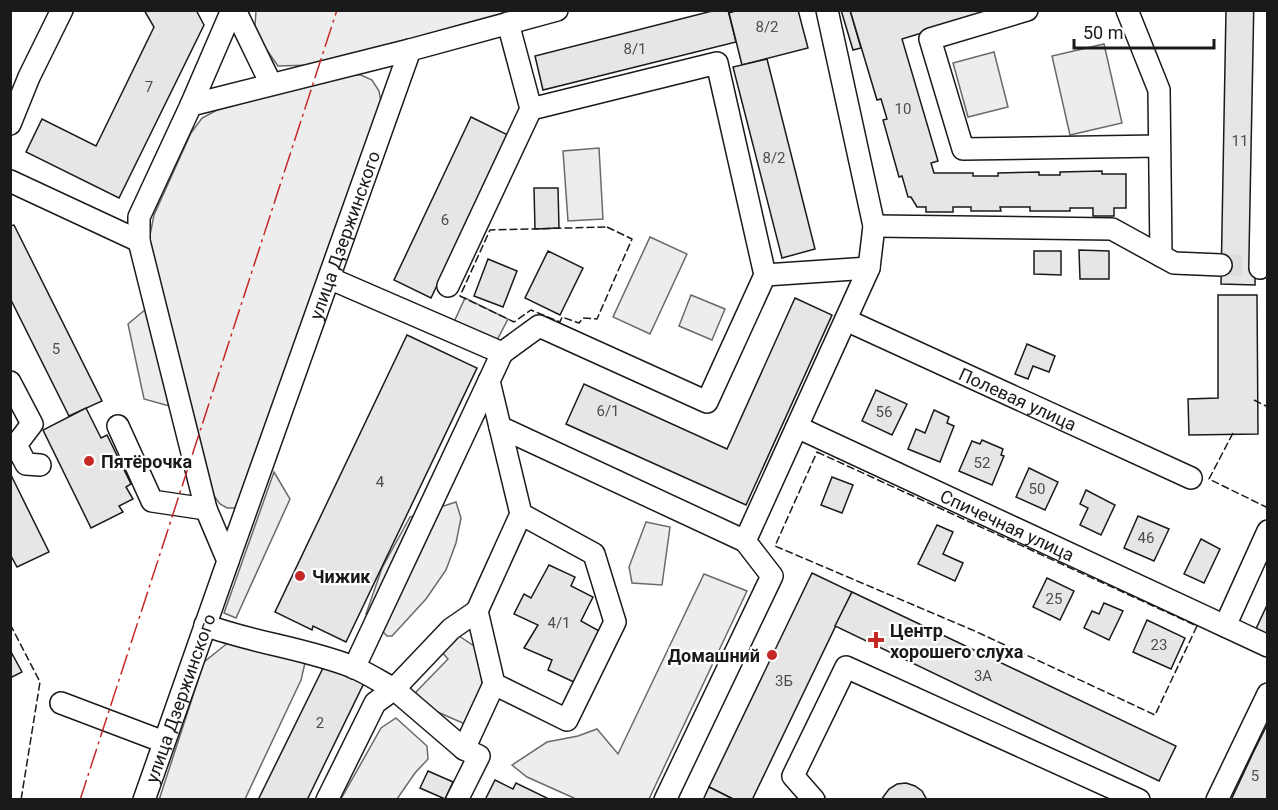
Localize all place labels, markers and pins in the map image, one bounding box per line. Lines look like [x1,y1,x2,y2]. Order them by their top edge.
place label: Пятёрочка [101,451,192,472]
marker: Пятёрочка [82,454,96,468]
place label: Чижик [312,566,371,587]
marker: Чижик [293,569,307,583]
place label: Центр хорошего слуха [890,620,1024,662]
marker: Центр хорошего слуха [867,631,885,649]
place label: Домашний [668,645,760,666]
marker: Домашний [765,648,779,662]

